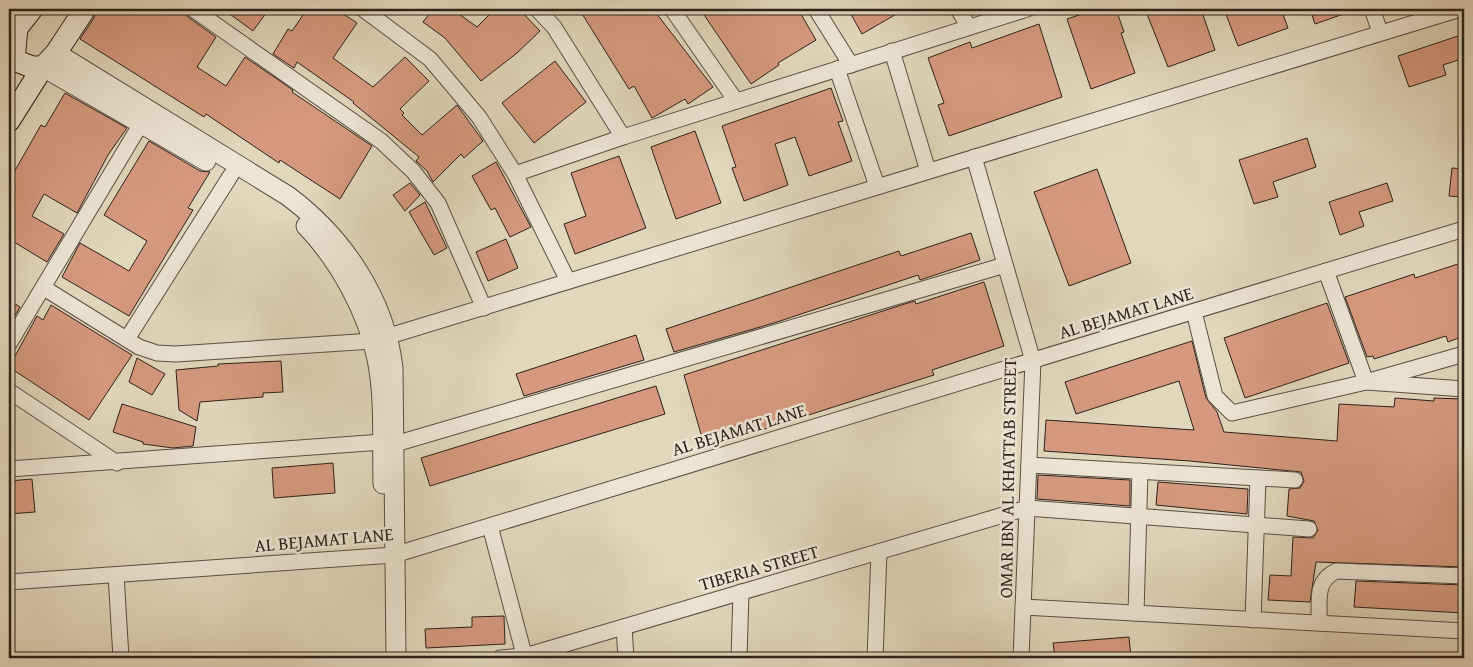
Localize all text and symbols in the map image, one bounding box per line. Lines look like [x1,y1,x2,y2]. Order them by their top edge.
street label: AL BEJAMAT LANE [1055,279,1196,346]
street label: OMAR IBN AL KHATTAB STREET [992,358,1023,598]
street label: AL BEJAMAT LANE [668,396,809,463]
street label: AL BEJAMAT LANE [254,520,394,559]
street label: TIBERIA STREET [696,538,822,597]

